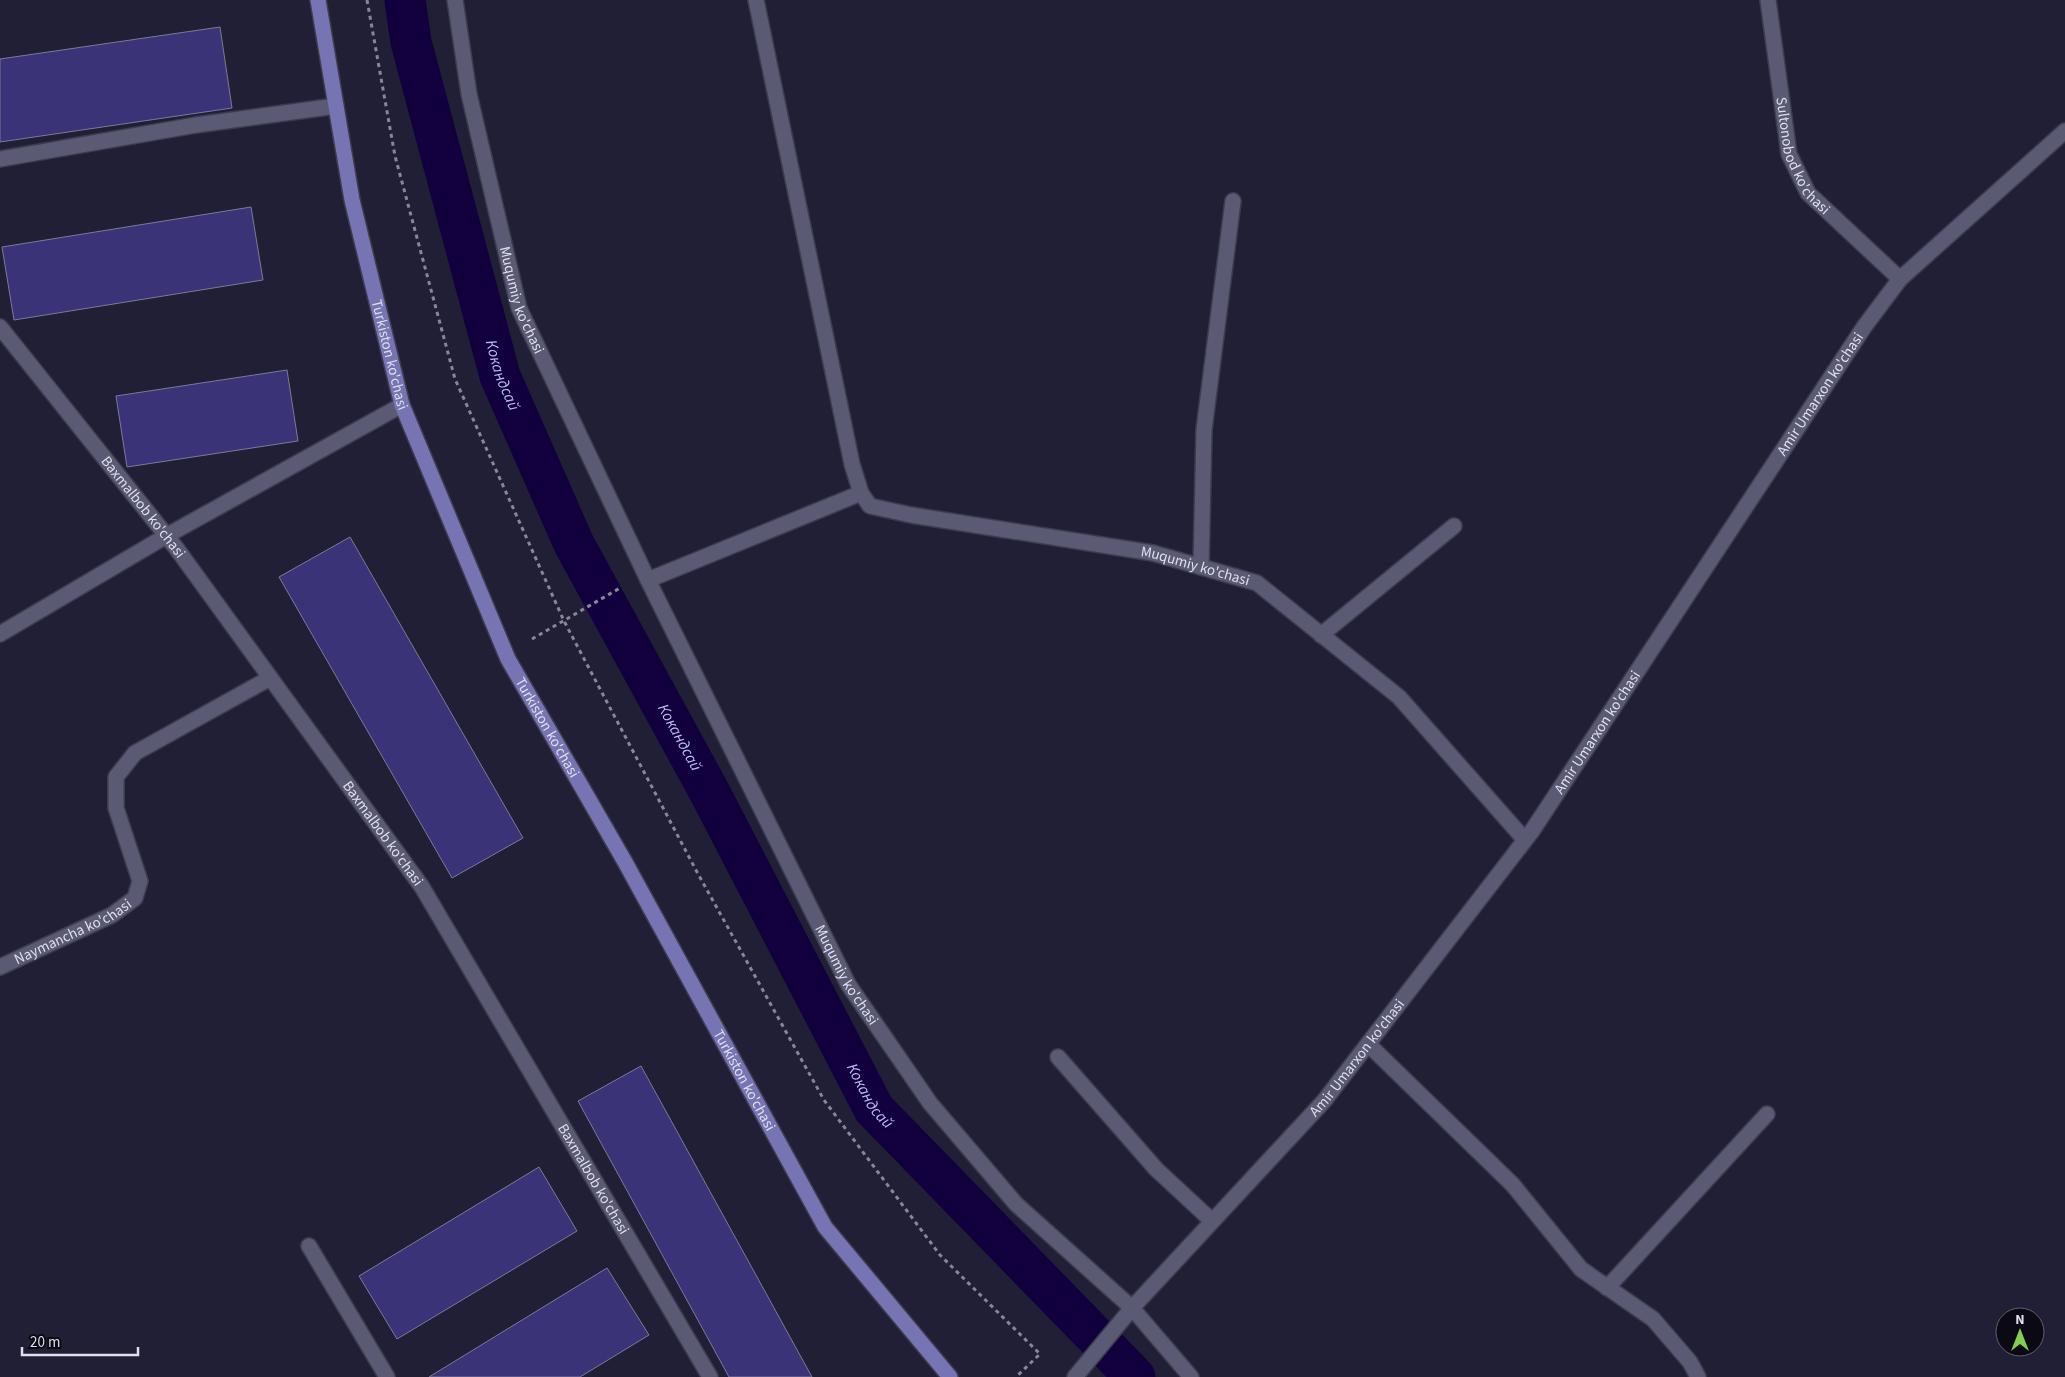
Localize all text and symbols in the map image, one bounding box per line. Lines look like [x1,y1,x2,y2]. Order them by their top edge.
street label: Sultonobod ko'chasi [1771,96,1835,219]
street label: Muqumiy ko'chasi [494,244,550,357]
street label: Turkiston ko'chasi [366,297,413,413]
street label: Amir Umarxon ko'chasi [1772,328,1868,460]
water label: Кокандсай [480,337,525,414]
street label: Baxmalbob ko'chasi [96,451,191,562]
street label: Muqumiy ko'chasi [1139,541,1252,591]
street label: Amir Umarxon ko'chasi [1549,666,1645,798]
street label: Turkiston ko'chasi [510,673,585,781]
water label: Кокандсай [652,700,707,775]
street label: Baxmalbob ko'chasi [338,776,428,890]
street label: Naymancha ko'chasi [11,894,136,970]
street label: Muqumiy ko'chasi [810,921,884,1029]
street label: Amir Umarxon ko'chasi [1304,995,1409,1121]
street label: Turkiston ko'chasi [708,1025,781,1135]
water label: Кокандсай [841,1059,898,1133]
street label: Baxmalbob ko'chasi [553,1120,634,1238]
north arrow [1995,1307,2045,1357]
text: N [2015,1310,2025,1330]
scale bar [22,1324,139,1356]
text: 20 m [30,1332,60,1353]

